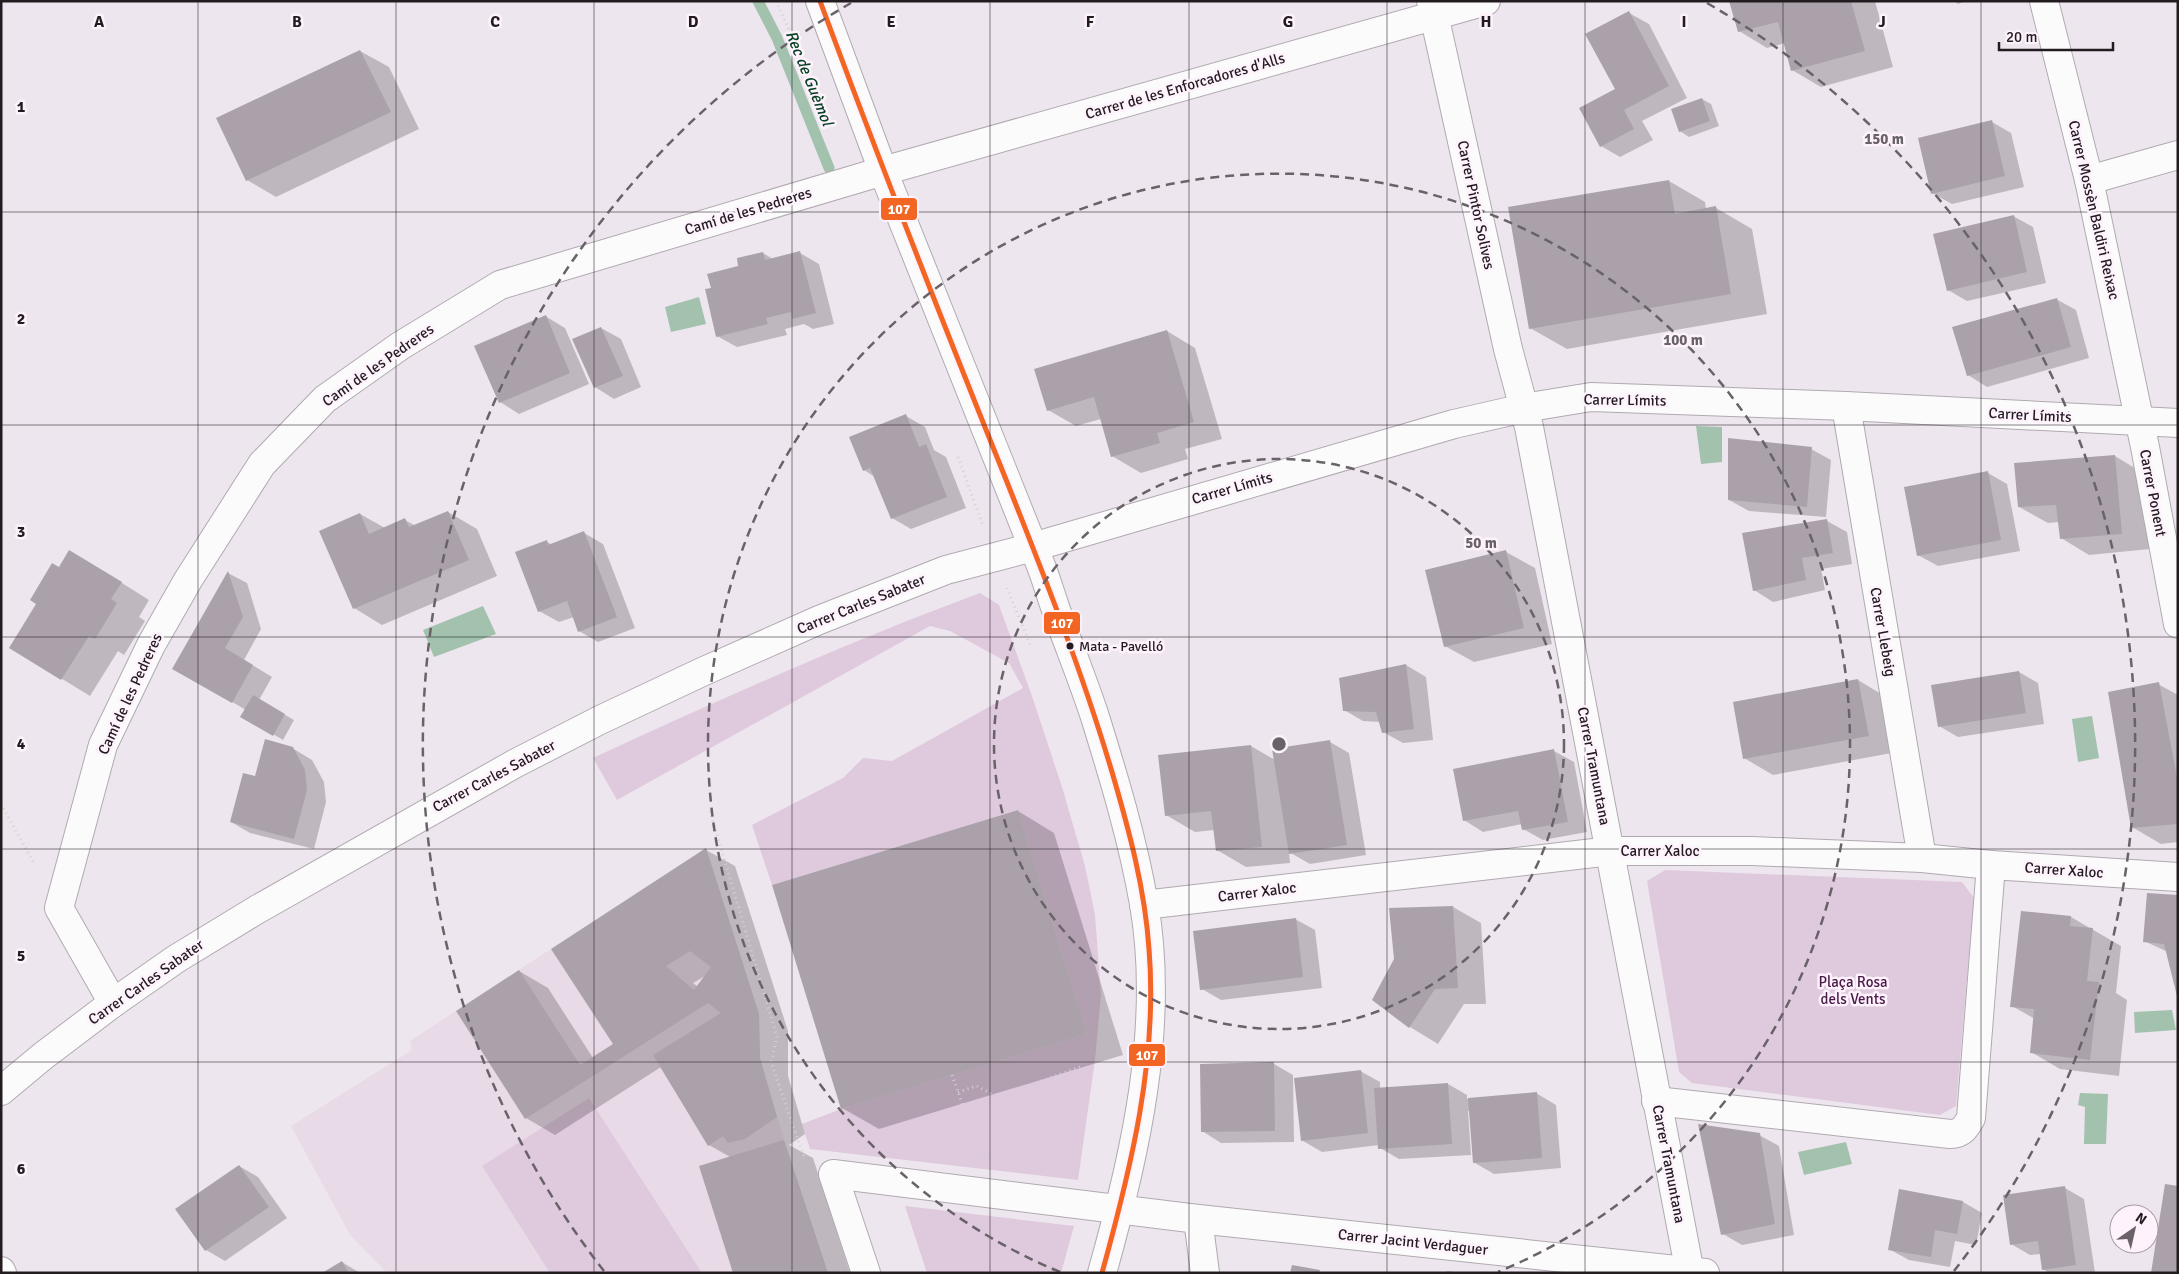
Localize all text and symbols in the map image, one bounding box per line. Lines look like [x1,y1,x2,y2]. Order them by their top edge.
text: A [94,12,105,32]
text: B [292,12,302,32]
text: C [490,12,500,32]
text: D [688,12,699,32]
text: E [886,12,896,32]
text: F [1086,12,1095,32]
text: G [1283,12,1293,32]
text: H [1481,12,1491,32]
text: I [1681,12,1687,32]
text: J [1878,12,1886,32]
scale bar [1999,20,2113,52]
water label: Rec de Guèmol [781,28,838,130]
text: 20 m [2006,28,2037,46]
street label: Carrer de les Enforcadores d'Alls [1083,49,1287,123]
text: 1 [17,97,26,117]
street label: Carrer Mossèn Baldiri Reixac [2065,119,2123,301]
text: 150 m [1864,130,1904,148]
street label: Carrer Pintor Solives [1454,139,1499,271]
street label: Camí de les Pedreres [682,183,814,239]
line badge: 107 [880,197,918,221]
text: 107 [888,201,911,218]
text: 2 [17,309,25,329]
street label: Camí de les Pedreres [319,320,438,410]
text: 100 m [1663,331,1703,349]
street label: Carrer Límits [1583,390,1667,410]
street label: Carrer Límits [1988,404,2072,426]
street label: Carrer Ponent [2136,448,2170,538]
street label: Carrer Límits [1190,468,1275,508]
text: 3 [17,522,25,542]
text: 50 m [1465,534,1497,552]
street label: Carrer Carles Sabater [794,570,928,638]
street label: Carrer Llebeig [1866,586,1900,678]
line badge: 107 [1043,611,1081,635]
text: 107 [1051,615,1074,632]
street label: Camí de les Pedreres [94,630,166,758]
place label: Mata - Pavelló [1079,638,1163,655]
marker: Mata - Pavelló [1065,641,1075,651]
street label: Carrer Tramuntana [1574,705,1614,827]
text: 4 [17,734,26,754]
centre of rings [1270,735,1288,753]
street label: Carrer Carles Sabater [429,736,559,816]
street label: Carrer Xaloc [1620,842,1700,860]
street label: Carrer Xaloc [2024,858,2104,882]
street label: Carrer Xaloc [1217,878,1297,906]
street label: Carrer Carles Sabater [85,935,208,1029]
text: 5 [17,946,25,966]
park label: Plaça Rosa dels Vents [1818,973,1888,1008]
line badge: 107 [1128,1043,1166,1067]
text: 107 [1136,1047,1159,1064]
street label: Carrer Tramuntana [1649,1103,1689,1225]
text: 6 [17,1159,26,1179]
north arrow [2109,1204,2159,1254]
text: N [2132,1209,2150,1228]
street label: Carrer Jacint Verdaguer [1337,1225,1489,1259]

